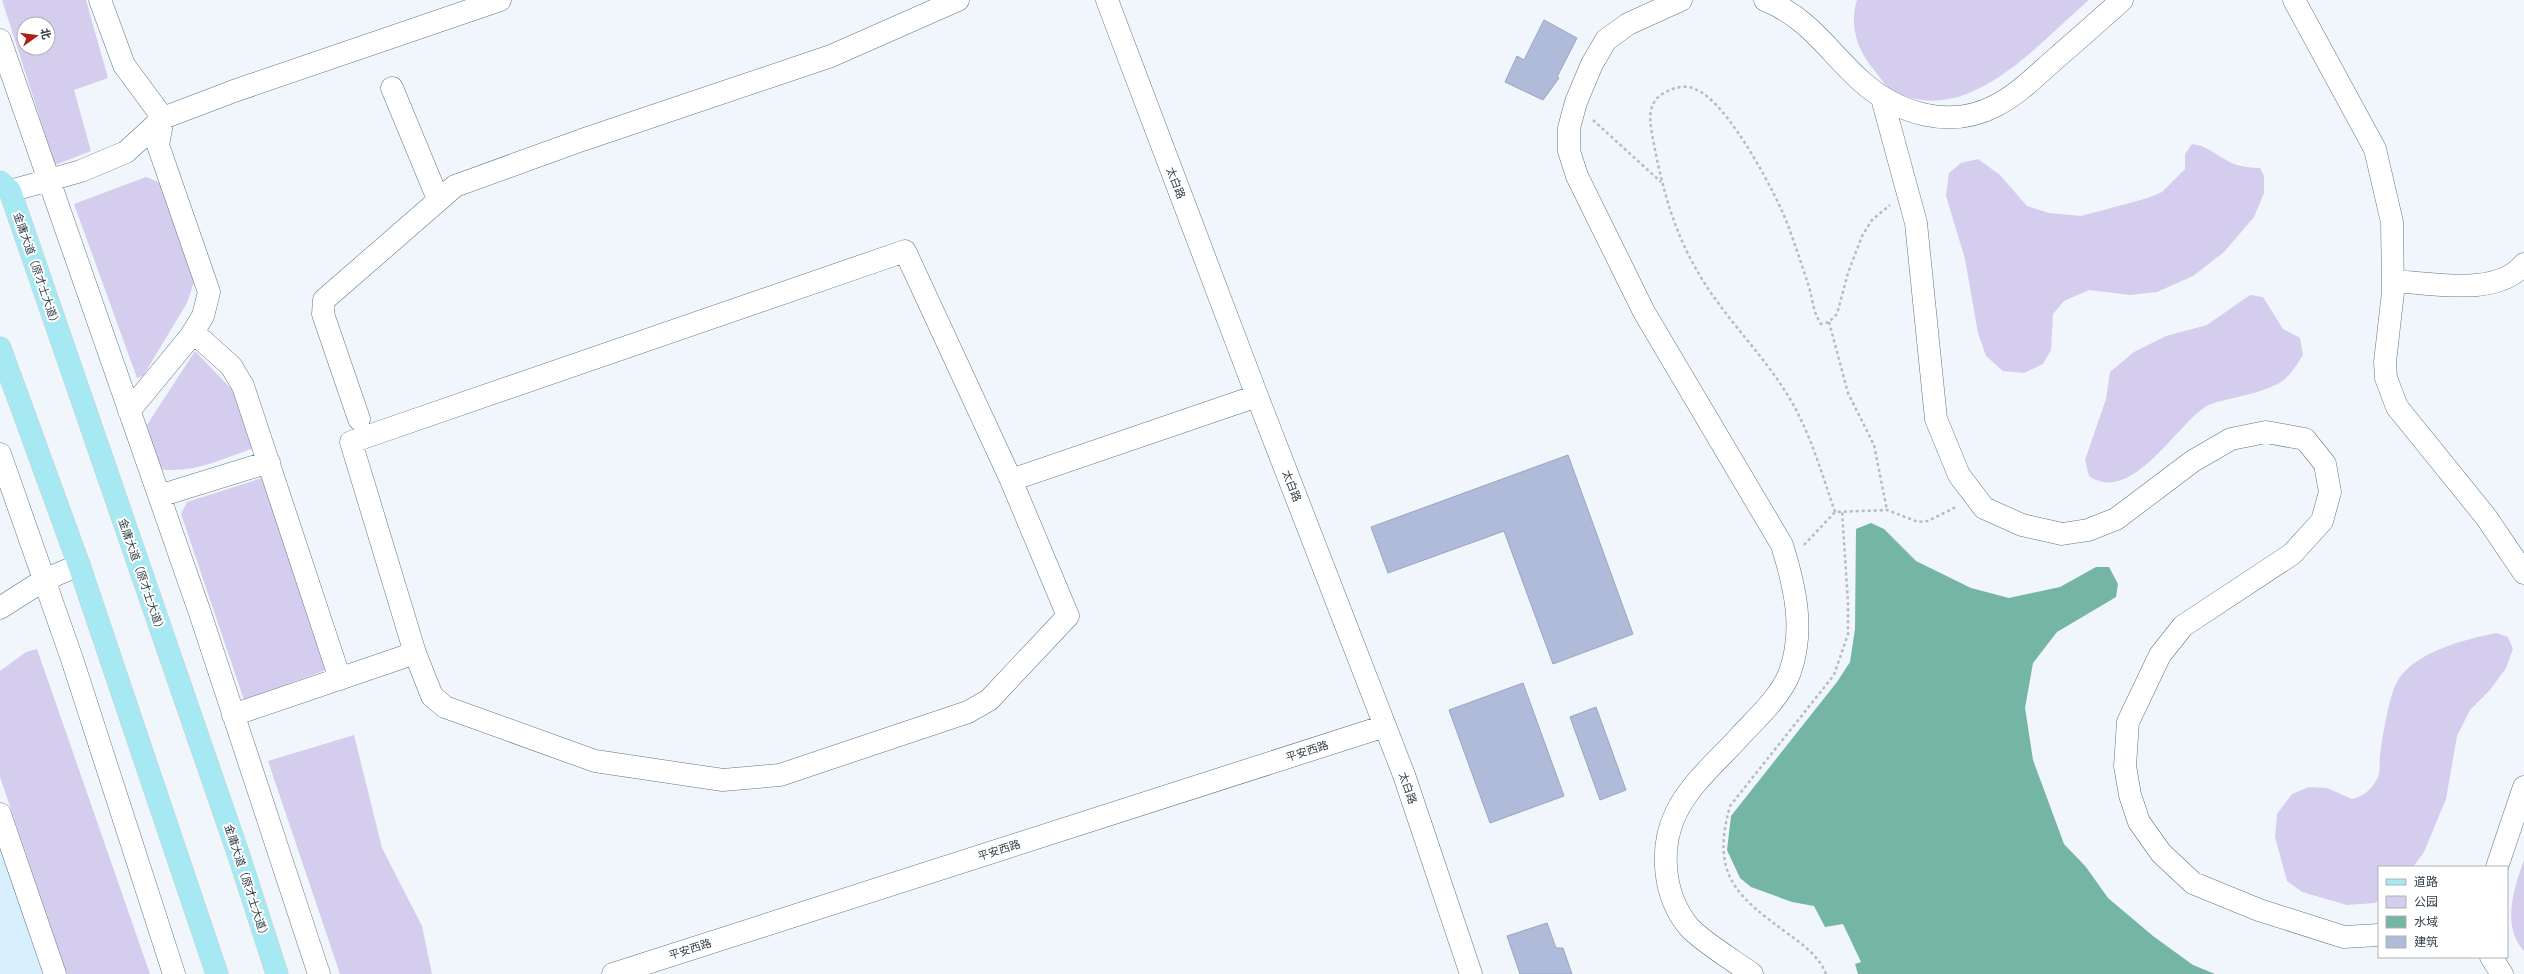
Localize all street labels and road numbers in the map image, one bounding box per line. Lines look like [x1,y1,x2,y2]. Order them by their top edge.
street label: 太白路 [1164,165,1188,201]
street label: 金庸大道（原才士大道） [11,211,63,329]
street label: 太白路 [1280,468,1304,504]
street label: 金庸大道（原才士大道） [116,517,168,635]
street label: 平安西路 [1284,738,1330,764]
street label: 太白路 [1396,770,1420,806]
street label: 金庸大道（原才士大道） [222,822,272,942]
street label: 平安西路 [976,837,1022,863]
street label: 平安西路 [667,936,713,962]

